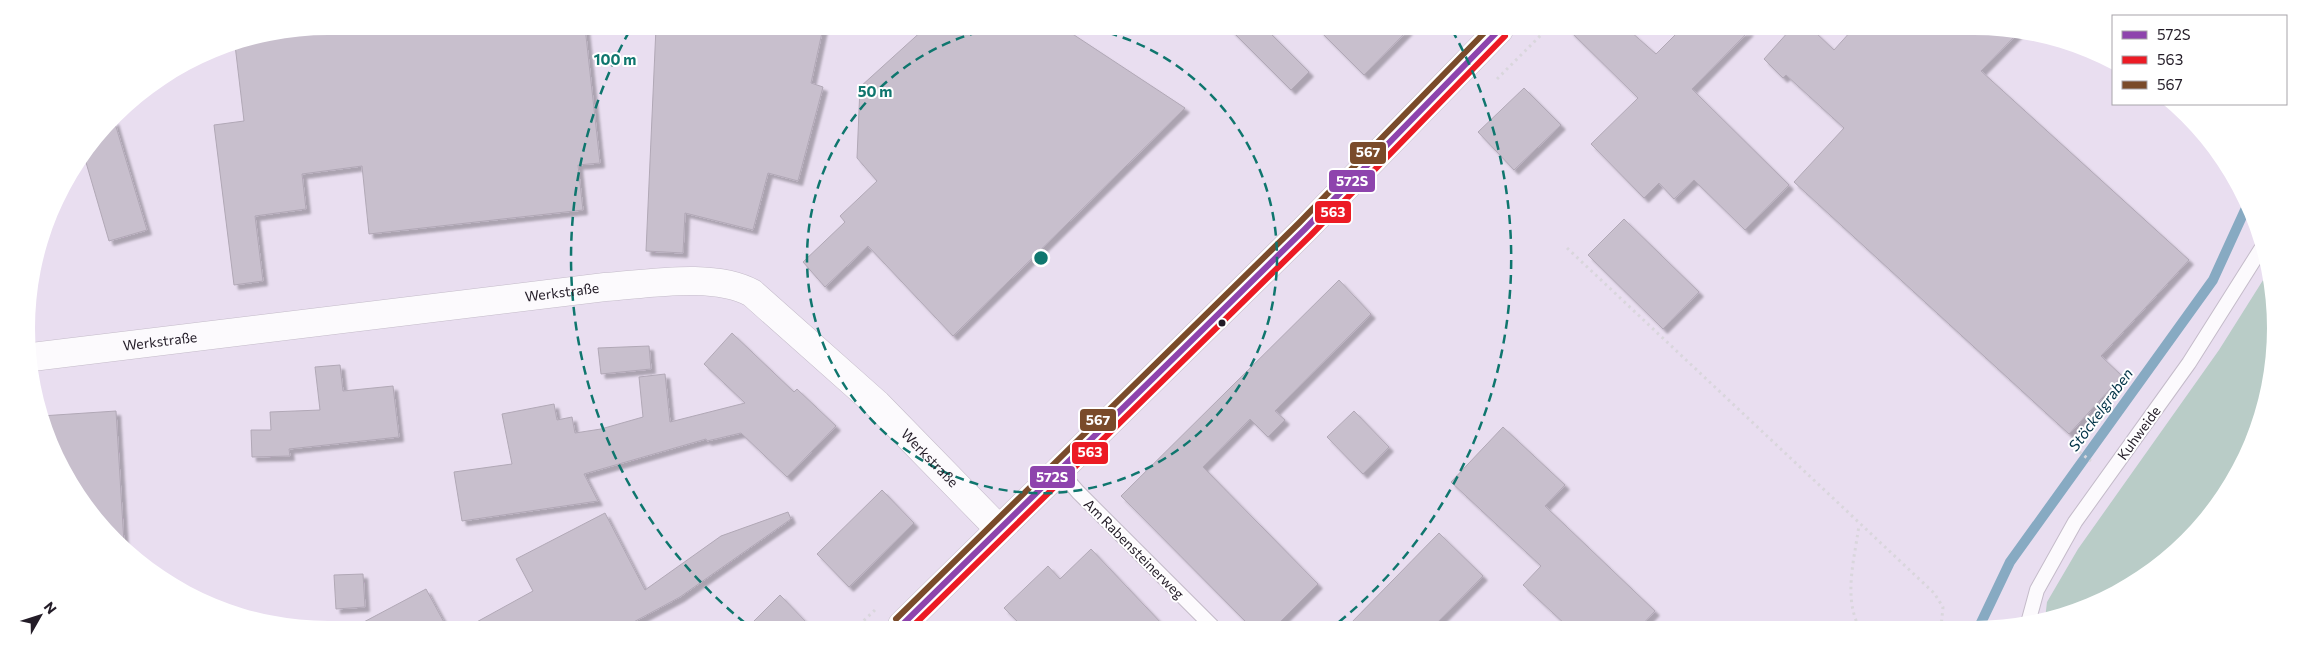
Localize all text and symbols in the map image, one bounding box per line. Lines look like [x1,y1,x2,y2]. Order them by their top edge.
legend [2112,15,2287,105]
text: 572S [2157,25,2191,43]
text: 100 m [594,50,636,68]
text: 563 [2157,50,2183,68]
text: 567 [2157,75,2183,93]
text: 50 m [858,82,892,100]
line badge: 567 [1349,141,1387,165]
text: 567 [1356,143,1380,160]
line badge: 572S [1328,169,1376,193]
text: 572S [1336,172,1368,189]
line badge: 563 [1314,200,1352,224]
text: 563 [1321,203,1345,220]
centre of rings [1032,249,1050,267]
street label: Werkstraße [524,279,600,305]
unlabelled marker [1217,318,1227,328]
street label: Werkstraße [122,328,198,354]
water label: Stöckelgraben [2064,365,2136,454]
street label: Kuhweide [2113,403,2164,463]
line badge: 567 [1079,408,1117,432]
text: 567 [1086,411,1110,428]
street label: Werkstraße [898,425,962,490]
line badge: 563 [1071,441,1109,465]
text: 563 [1078,443,1102,460]
line badge: 572S [1029,465,1076,489]
text: 572S [1036,468,1068,485]
street label: Am Rabensteinerweg [1081,495,1188,603]
north arrow [15,591,65,641]
text: N [41,598,60,617]

